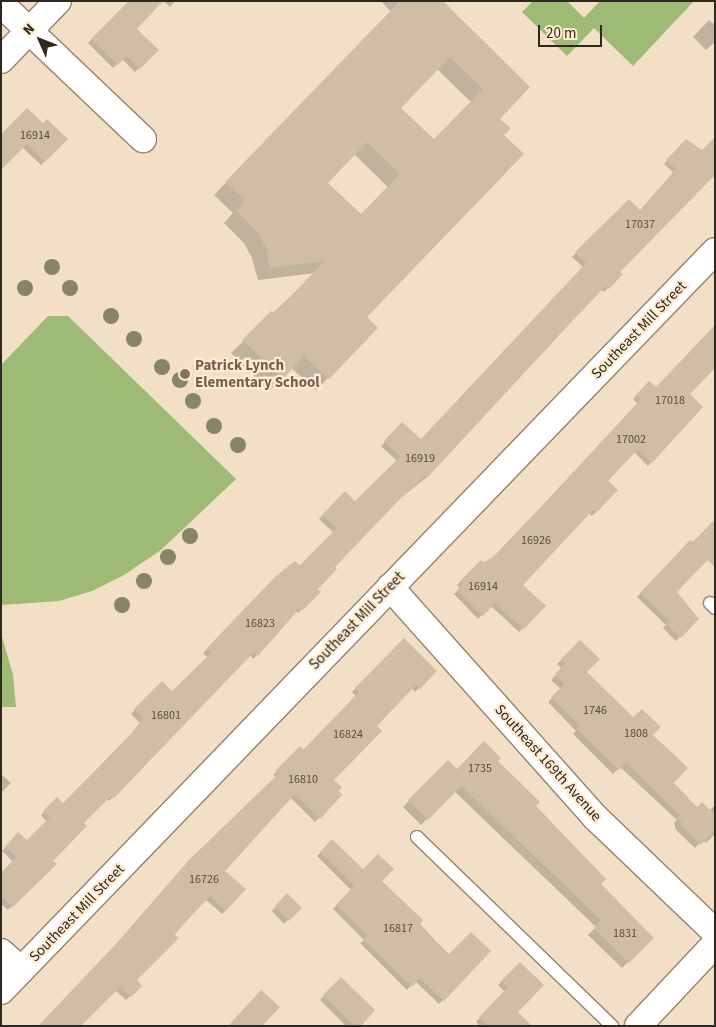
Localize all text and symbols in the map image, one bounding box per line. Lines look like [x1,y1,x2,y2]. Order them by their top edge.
north arrow [15,15,65,65]
scale bar [541,15,605,47]
text: N [19,19,40,40]
text: 20 m [546,23,576,44]
house number: 16914 [20,129,50,143]
house number: 17037 [625,218,655,232]
street label: Southeast Mill Street [588,277,690,383]
place label: Patrick Lynch Elementary School [195,356,320,391]
marker: Patrick Lynch Elementary School [179,368,191,380]
house number: 17018 [655,394,685,408]
house number: 17002 [616,433,646,447]
house number: 16919 [405,452,435,466]
house number: 16926 [521,534,551,548]
street label: Southeast Mill Street [306,568,408,674]
house number: 16914 [468,580,498,594]
house number: 16823 [245,617,275,631]
street label: Southeast 169th Avenue [491,701,605,825]
house number: 1746 [583,704,607,718]
house number: 16801 [151,709,181,723]
house number: 1808 [624,727,648,741]
house number: 16824 [333,728,363,742]
house number: 1735 [468,762,492,776]
house number: 16810 [288,773,318,787]
street label: Southeast Mill Street [26,860,128,966]
house number: 16726 [189,873,219,887]
house number: 16817 [383,922,413,936]
house number: 1831 [613,927,637,941]

